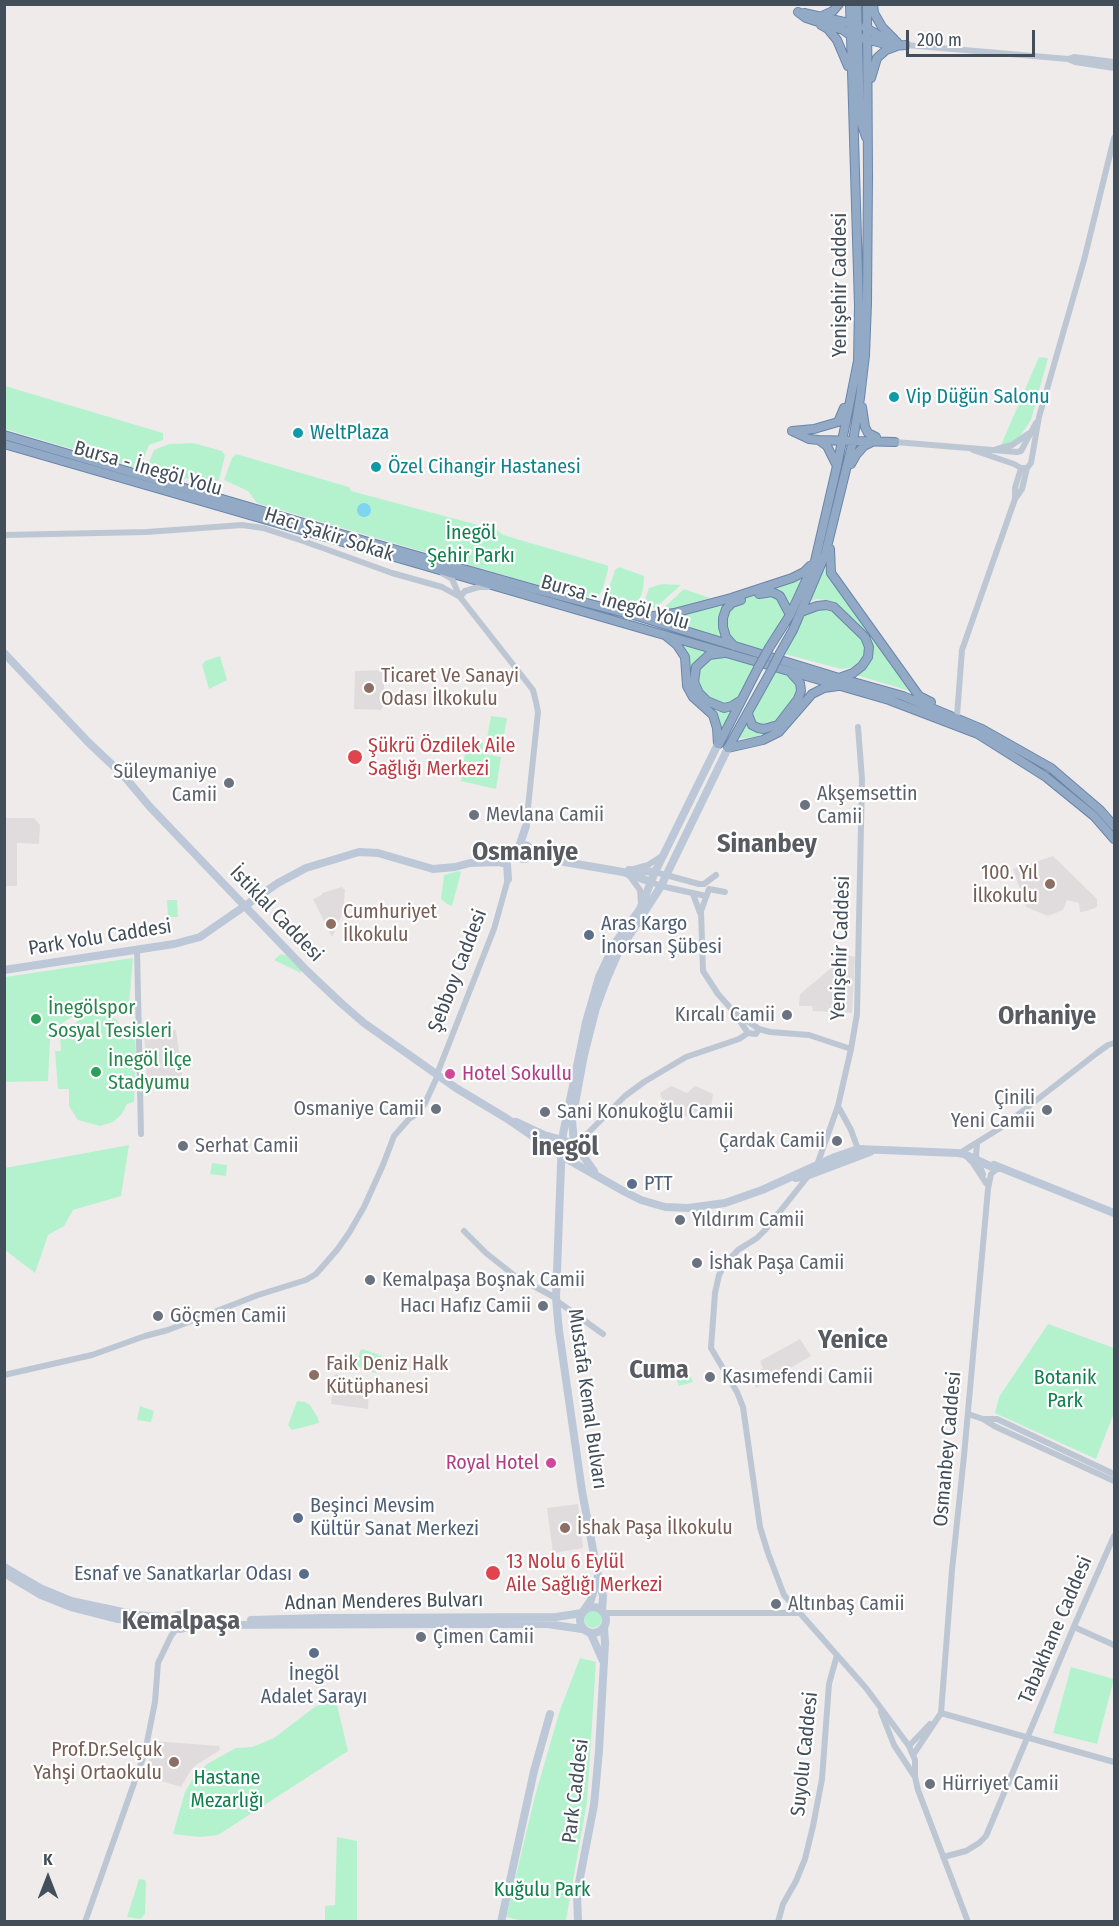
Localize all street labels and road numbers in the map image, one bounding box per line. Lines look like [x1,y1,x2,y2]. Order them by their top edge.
street label: Yenişehir Caddesi [828,213,852,357]
street label: Bursa - İnegöl Yolu [71,436,225,502]
street label: Hacı Şakir Sokak [261,503,397,567]
street label: Bursa - İnegöl Yolu [538,570,692,636]
street label: İstiklal Caddesi [224,861,328,967]
street label: Yenişehir Caddesi [826,875,856,1021]
street label: Şebboy Caddesi [424,906,492,1036]
street label: Park Yolu Caddesi [27,915,173,961]
street label: Mustafa Kemal Bulvarı [562,1307,612,1491]
street label: Osmanbey Caddesi [929,1370,967,1528]
street label: Tabakhane Caddesi [1014,1553,1098,1707]
street label: Adnan Menderes Bulvarı [285,1588,483,1616]
street label: Suyolu Caddesi [787,1691,823,1817]
street label: Park Caddesi [558,1737,594,1845]

